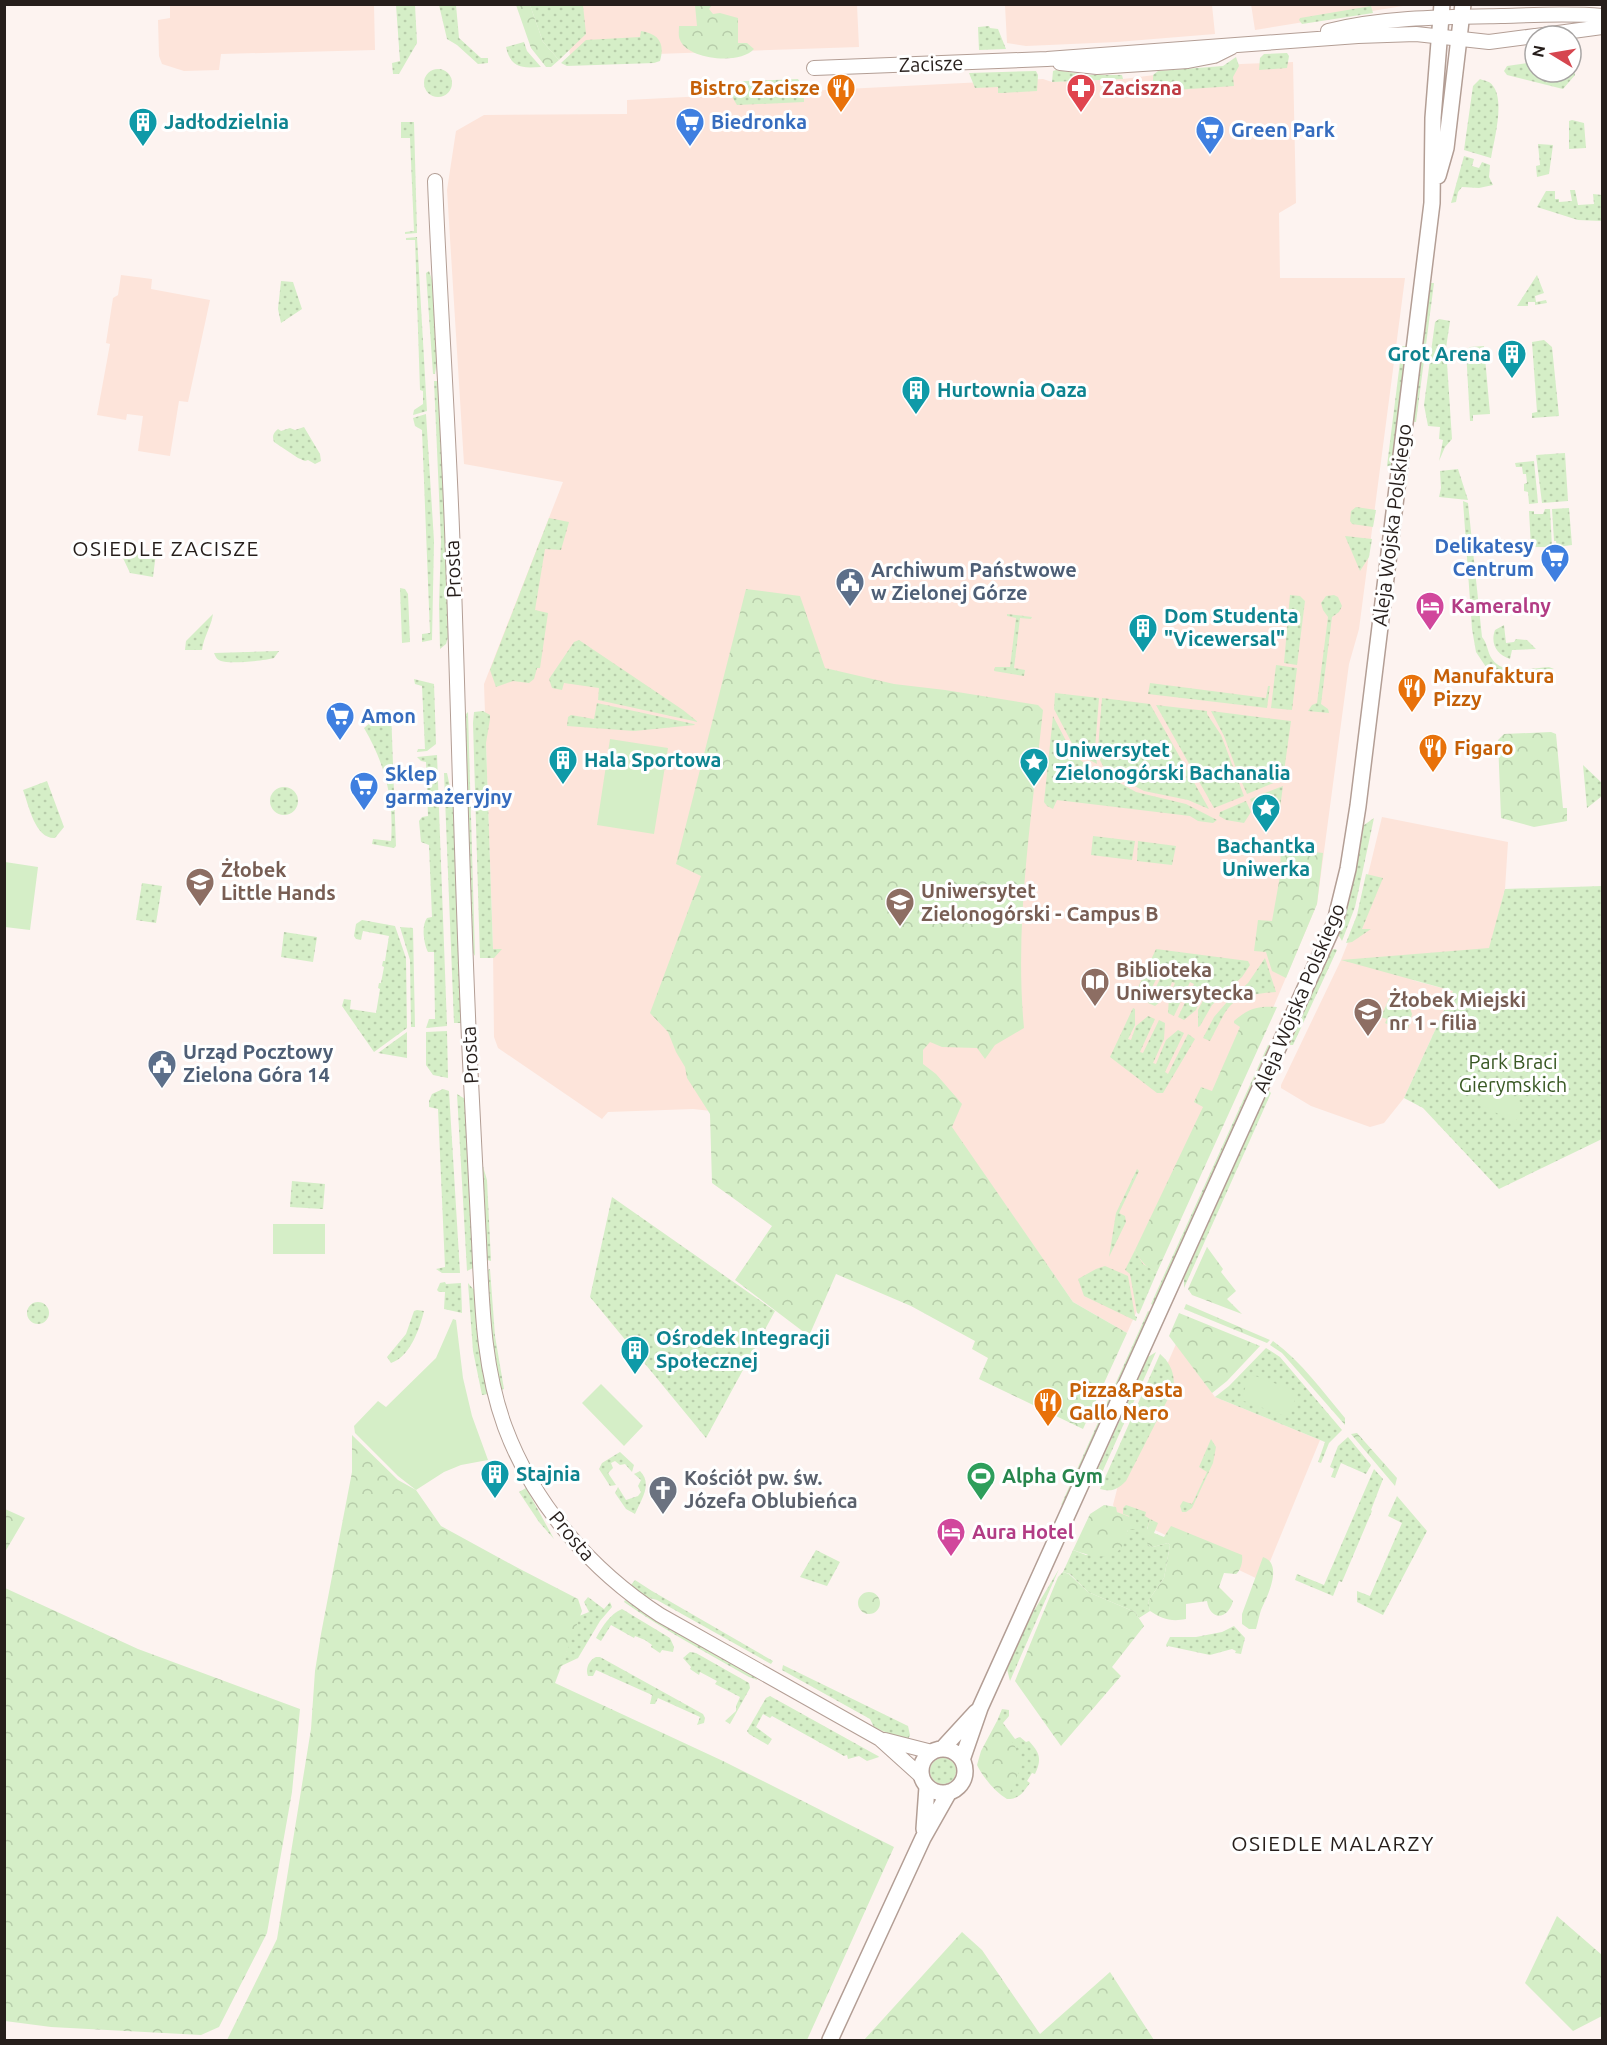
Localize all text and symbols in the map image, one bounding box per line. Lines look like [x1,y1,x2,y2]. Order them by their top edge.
north arrow [1523,24,1583,84]
text: N [1528,44,1548,59]
street label: Zacisze [898,51,964,76]
restaurant icon: Bistro Zacisze [825,72,857,114]
pharmacy icon: Zaciszna [1065,72,1097,114]
place label: Bistro Zacisze [690,76,820,99]
place label: Zaciszna [1102,76,1182,99]
building icon: Jadłodzielnia [127,106,159,148]
supermarket icon: Biedronka [674,106,706,148]
place label: Jadłodzielnia [164,110,289,133]
place label: Biedronka [711,110,807,133]
supermarket icon: Green Park [1194,114,1226,156]
place label: Green Park [1231,118,1335,141]
building icon: Grot Arena [1496,338,1528,380]
place label: Grot Arena [1387,342,1491,365]
building icon: Hurtownia Oaza [900,374,932,416]
place label: Hurtownia Oaza [937,378,1087,401]
street label: Aleja Wojska Polskiego [1368,422,1415,628]
place label: Delikatesy Centrum [1434,534,1534,580]
district label: OSIEDLE ZACISZE [72,536,260,560]
street label: Prosta [440,540,465,598]
supermarket icon: Delikatesy Centrum [1539,542,1571,584]
place label: Archiwum Państwowe w Zielonej Górze [871,558,1077,604]
public building icon: Archiwum Państwowe w Zielonej Górze [834,566,866,608]
hotel icon: Kameralny [1414,590,1446,632]
place label: Kameralny [1451,594,1551,617]
place label: Dom Studenta "Vicewersal" [1164,604,1299,650]
building icon: Dom Studenta "Vicewersal" [1127,612,1159,654]
place label: Manufaktura Pizzy [1433,664,1554,710]
restaurant icon: Manufaktura Pizzy [1396,672,1428,714]
supermarket icon: Amon [324,700,356,742]
place label: Amon [361,704,416,727]
restaurant icon: Figaro [1417,732,1449,774]
place label: Figaro [1454,736,1514,759]
place label: Uniwersytet Zielonogórski Bachanalia [1055,738,1291,784]
building icon: Hala Sportowa [547,744,579,786]
place icon: Uniwersytet Zielonogórski Bachanalia [1018,746,1050,788]
place label: Hala Sportowa [584,748,721,771]
place label: Sklep garmażeryjny [385,762,512,808]
supermarket icon: Sklep garmażeryjny [348,770,380,812]
place icon: Bachantka Uniwerka [1250,792,1282,834]
place label: Bachantka Uniwerka [1217,834,1315,880]
place label: Żłobek Little Hands [221,858,336,904]
school or university icon: Żłobek Little Hands [184,866,216,908]
place label: Uniwersytet Zielonogórski - Campus B [921,879,1159,925]
school or university icon: Uniwersytet Zielonogórski - Campus B [884,886,916,928]
street label: Aleja Wojska Polskiego [1248,899,1349,1096]
place label: Biblioteka Uniwersytecka [1116,958,1254,1004]
library icon: Biblioteka Uniwersytecka [1079,966,1111,1008]
place label: Żłobek Miejski nr 1 - filia [1389,988,1526,1034]
school or university icon: Żłobek Miejski nr 1 - filia [1352,996,1384,1038]
street label: Prosta [456,1025,483,1085]
place label: Urząd Pocztowy Zielona Góra 14 [183,1040,334,1086]
public building icon: Urząd Pocztowy Zielona Góra 14 [146,1048,178,1090]
park label: Park Braci Gierymskich [1459,1050,1567,1096]
place label: Ośrodek Integracji Społecznej [656,1326,830,1372]
building icon: Ośrodek Integracji Społecznej [619,1334,651,1376]
place label: Pizza&Pasta Gallo Nero [1069,1378,1183,1424]
restaurant icon: Pizza&Pasta Gallo Nero [1032,1386,1064,1428]
building icon: Stajnia [479,1458,511,1500]
sports icon: Alpha Gym [965,1460,997,1502]
place label: Stajnia [516,1462,581,1485]
place label: Alpha Gym [1002,1464,1103,1487]
place label: Kościół pw. św. Józefa Oblubieńca [684,1466,858,1512]
church icon: Kościół pw. św. Józefa Oblubieńca [647,1474,679,1516]
street label: Prosta [545,1506,600,1565]
hotel icon: Aura Hotel [935,1516,967,1558]
place label: Aura Hotel [972,1520,1074,1543]
district label: OSIEDLE MALARZY [1231,1831,1435,1855]

